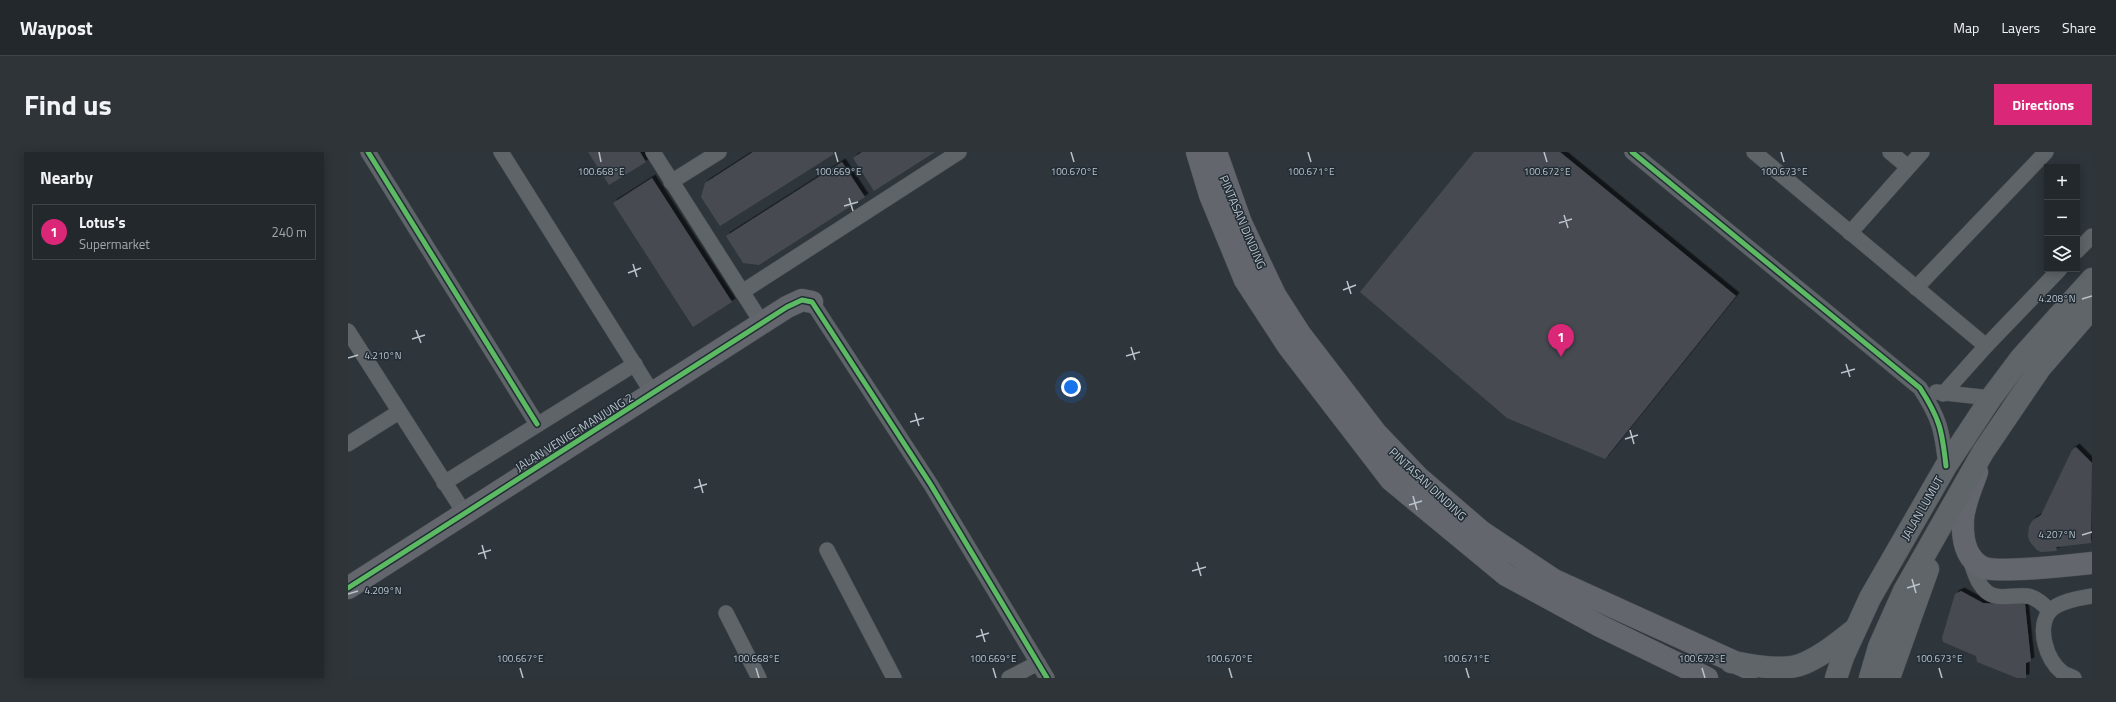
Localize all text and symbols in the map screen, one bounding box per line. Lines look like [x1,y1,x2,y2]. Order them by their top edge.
text: Waypost [20,13,93,42]
text: Map [1953,17,1979,38]
text: Layers [2001,17,2040,38]
text: Share [2062,17,2096,38]
text: Find us [24,83,112,126]
button: Directions [1994,84,2092,125]
text: 100.668°E [578,164,625,179]
text: 100.669°E [815,164,862,179]
text: 100.670°E [1051,164,1098,179]
text: 100.671°E [1288,164,1335,179]
text: 100.672°E [1524,164,1571,179]
text: 100.673°E [1761,164,1808,179]
map controls [2044,164,2080,272]
button: + [2044,164,2080,200]
text: Nearby [40,165,93,191]
street label: PINTASAN DINDING [1215,172,1271,272]
button: − [2044,200,2080,236]
text: Lotus's [79,211,126,234]
text: 1 [50,222,58,242]
text: 240 m [271,222,307,242]
text: Supermarket [79,234,150,254]
button: layers [2044,236,2080,272]
text: 4.208°N [2039,291,2075,306]
pin: 1 [1548,324,1574,357]
text: 4.210°N [365,348,401,363]
your location [1061,377,1081,397]
street label: JALAN VENICE MANJUNG 2 [511,388,637,476]
street label: PINTASAN DINDING [1385,443,1471,525]
street label: JALAN LUMUT [1896,472,1948,544]
text: 4.207°N [2039,527,2075,542]
text: 4.209°N [365,583,401,598]
text: 100.667°E [497,651,544,666]
text: 100.668°E [733,651,780,666]
text: 100.669°E [970,651,1017,666]
text: 100.670°E [1206,651,1253,666]
text: 100.671°E [1443,651,1490,666]
text: 100.672°E [1679,651,1726,666]
text: 100.673°E [1916,651,1963,666]

